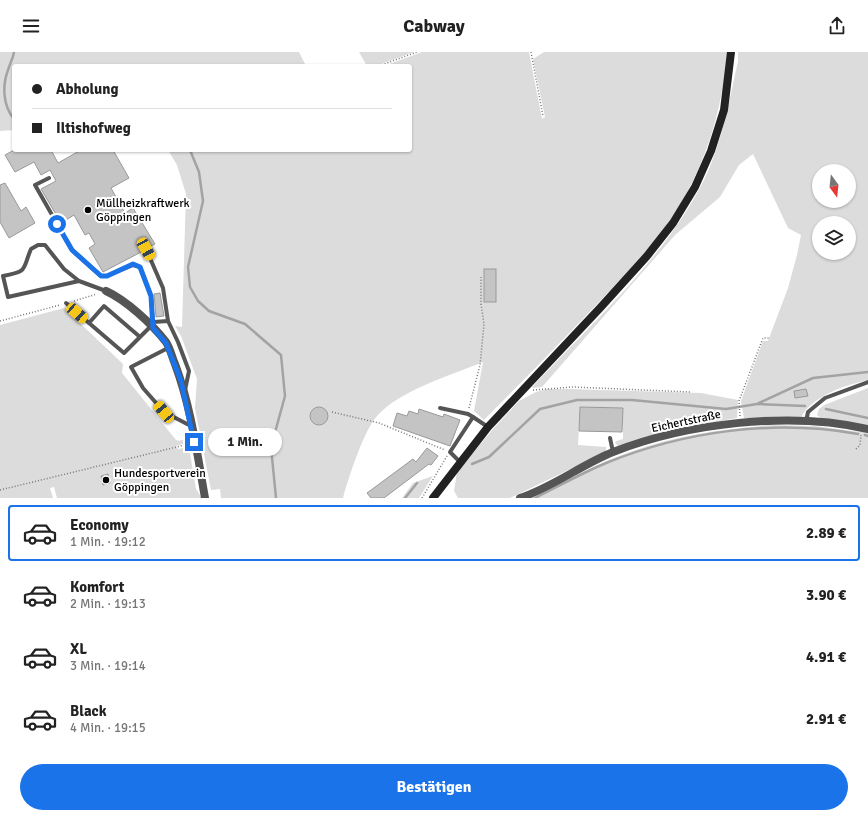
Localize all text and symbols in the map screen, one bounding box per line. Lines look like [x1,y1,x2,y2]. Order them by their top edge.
icon: menu [20,15,42,37]
text: Cabway [403,15,465,37]
icon: share [826,15,848,37]
text: Abholung [56,80,119,98]
text: Iltishofweg [56,119,131,137]
north arrow [812,164,856,208]
map controls [812,164,856,260]
place label: Müllheizkraftwerk Göppingen [96,196,190,225]
marker: Müllheizkraftwerk Göppingen [83,205,93,215]
route start [48,215,66,233]
button: layers [812,216,856,260]
car [135,236,157,262]
car [64,301,90,325]
car [152,399,176,425]
street label: Eichertstraße [650,407,722,436]
callout: 1 Min. [208,428,282,456]
route end [185,433,203,451]
text: 1 Min. [227,434,263,450]
place label: Hundesportverein Göppingen [114,466,206,495]
marker: Hundesportverein Göppingen [101,475,111,485]
icon: car [22,515,58,551]
text: Economy [70,516,129,534]
text: 2.89 € [806,524,846,542]
text: 1 Min. · 19:12 [70,534,146,550]
icon: car [22,577,58,613]
text: Komfort [70,578,124,596]
text: 3.90 € [806,586,846,604]
text: 2 Min. · 19:13 [70,596,146,612]
icon: car [22,639,58,675]
text: XL [70,640,87,658]
text: 4.91 € [806,648,846,666]
text: 3 Min. · 19:14 [70,658,146,674]
icon: car [22,701,58,737]
text: Black [70,702,107,720]
text: 2.91 € [806,710,846,728]
text: 4 Min. · 19:15 [70,720,146,736]
button: Bestätigen [20,764,848,810]

